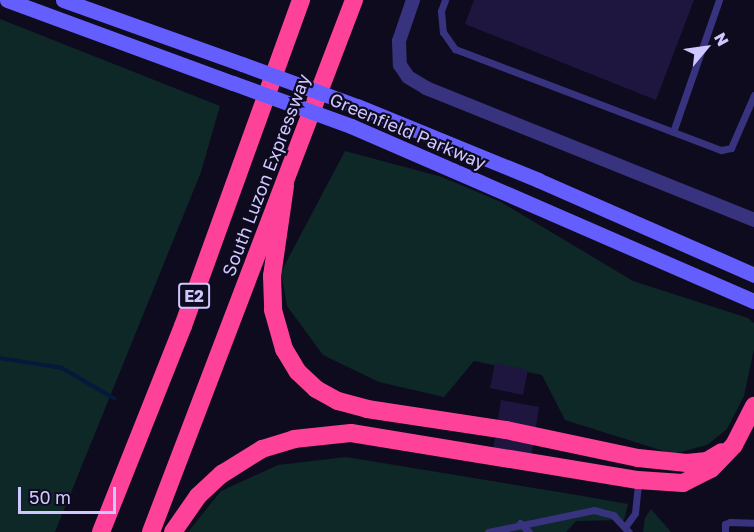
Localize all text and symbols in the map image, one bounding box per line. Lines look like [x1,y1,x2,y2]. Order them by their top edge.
north arrow [676,18,736,78]
text: N [710,29,733,49]
street label: South Luzon Expressway [217,71,315,279]
street label: Greenfield Parkway [327,88,489,174]
road number: E2 [178,283,210,309]
scale bar [21,475,118,513]
text: 50 m [29,486,71,508]

